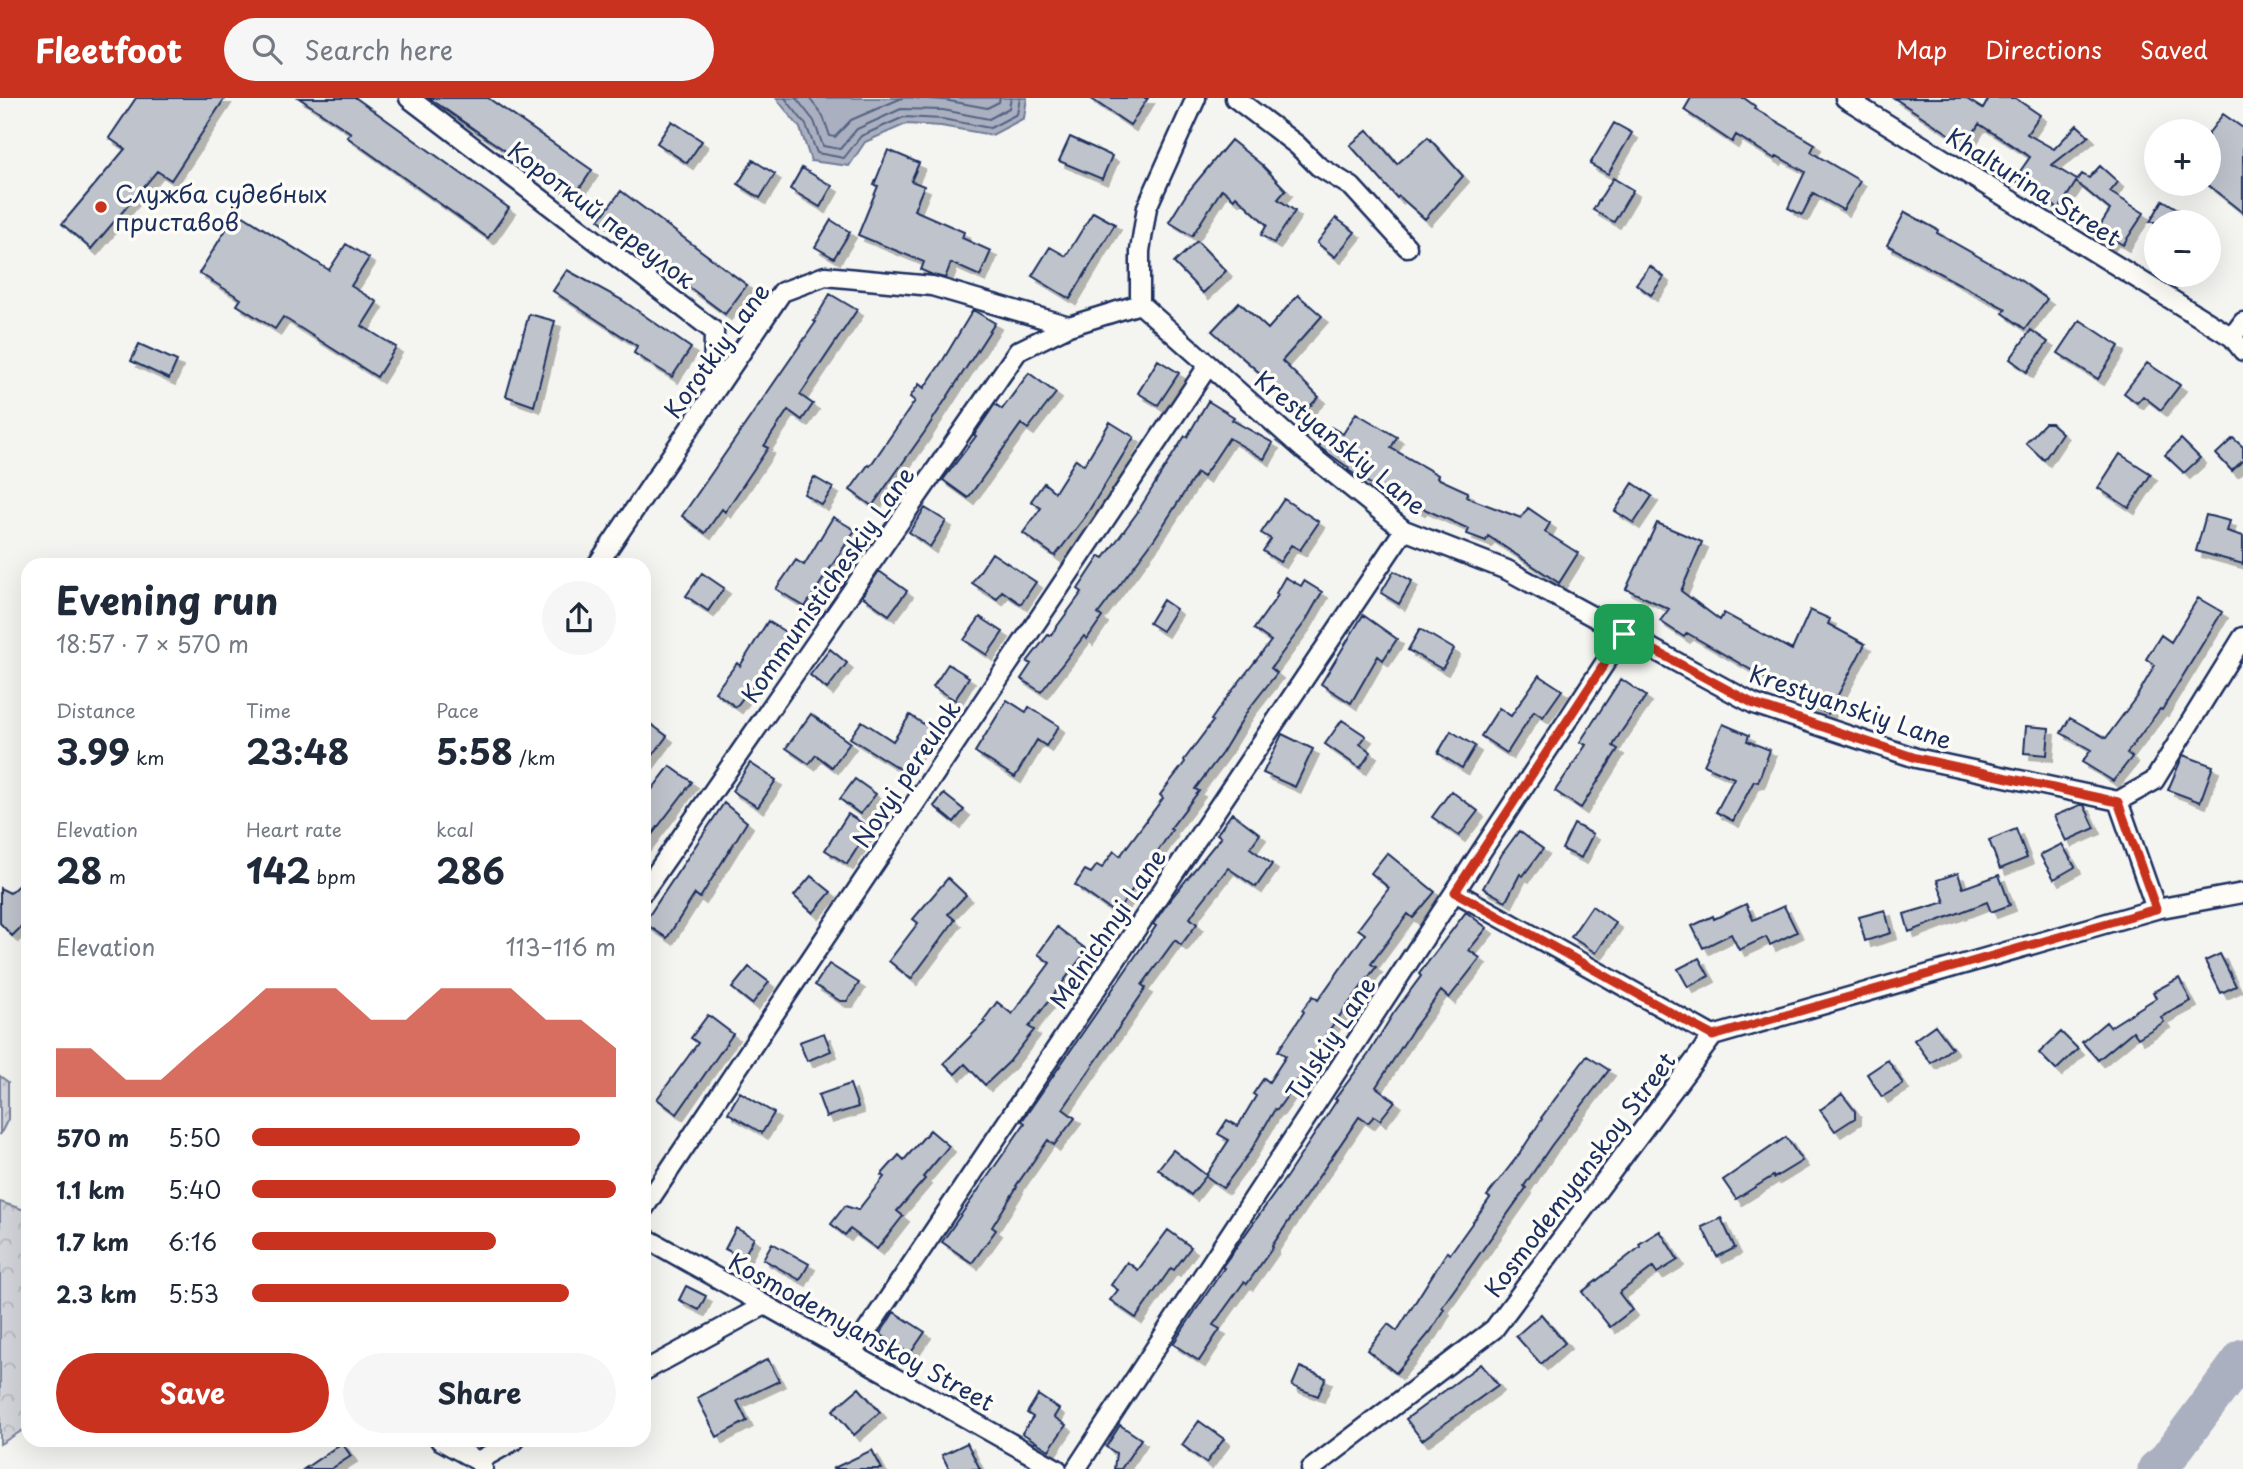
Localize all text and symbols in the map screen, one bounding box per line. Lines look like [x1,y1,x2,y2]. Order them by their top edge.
search box [224,18,714,81]
text: Fleetfoot [35,24,182,74]
icon: search [248,30,286,68]
text: Search here [304,30,453,69]
text: Map [1896,31,1947,67]
text: Directions [1985,31,2102,67]
text: Saved [2140,31,2208,67]
street label: Khalturina Street [1940,118,2129,254]
map controls [2144,119,2221,287]
button: + [2144,119,2221,196]
street label: Короткий переулок [501,132,704,297]
place label: Служба судебных приставов [115,175,327,239]
marker: Служба судебных приставов [93,199,109,215]
button: − [2144,210,2221,287]
street label: Korotkiy Lane [654,275,778,425]
street label: Krestyanskiy Lane [1247,361,1435,523]
street label: Kommunisticheskiy Lane [732,458,922,710]
text: Evening run [56,571,278,628]
button: share [542,581,616,655]
pin [1594,604,1654,664]
icon: arrive [1605,615,1643,653]
text: 18:57 · 7 × 570 m [56,626,249,661]
street label: Krestyanskiy Lane [1745,654,1957,758]
street label: Novyi pereulok [843,692,969,854]
text: Distance [56,696,136,724]
text: Time [246,696,291,724]
text: Pace [436,696,479,724]
text: 3.99 [56,724,130,777]
text: 23:48 [246,724,349,777]
text: 5:58 [436,724,513,777]
text: km [130,743,165,771]
text: /km [513,743,555,771]
text: Elevation [56,815,138,843]
text: Heart rate [246,815,342,843]
text: kcal [436,815,474,843]
street label: Melnichnyi Lane [1040,841,1174,1015]
text: 28 [56,843,103,896]
text: 142 [246,843,310,896]
text: 286 [436,843,505,896]
text: m [103,862,126,890]
text: bpm [310,862,356,890]
text: Elevation [56,929,155,964]
text: 113–116 m [505,929,616,964]
street label: Tulskiy Lane [1276,969,1384,1107]
street label: Kosmodemyanskoy Street [1475,1044,1683,1304]
text: 570 m [56,1120,129,1155]
text: 5:50 [168,1120,221,1155]
text: 1.1 km [56,1172,125,1207]
text: 5:40 [168,1172,221,1207]
text: 1.7 km [56,1224,129,1259]
text: 6:16 [168,1224,217,1259]
street label: Kosmodemyanskoy Street [723,1243,1002,1419]
text: 2.3 km [56,1276,137,1311]
text: 5:53 [168,1276,219,1311]
button: Save [56,1353,329,1433]
button: Share [343,1353,616,1433]

